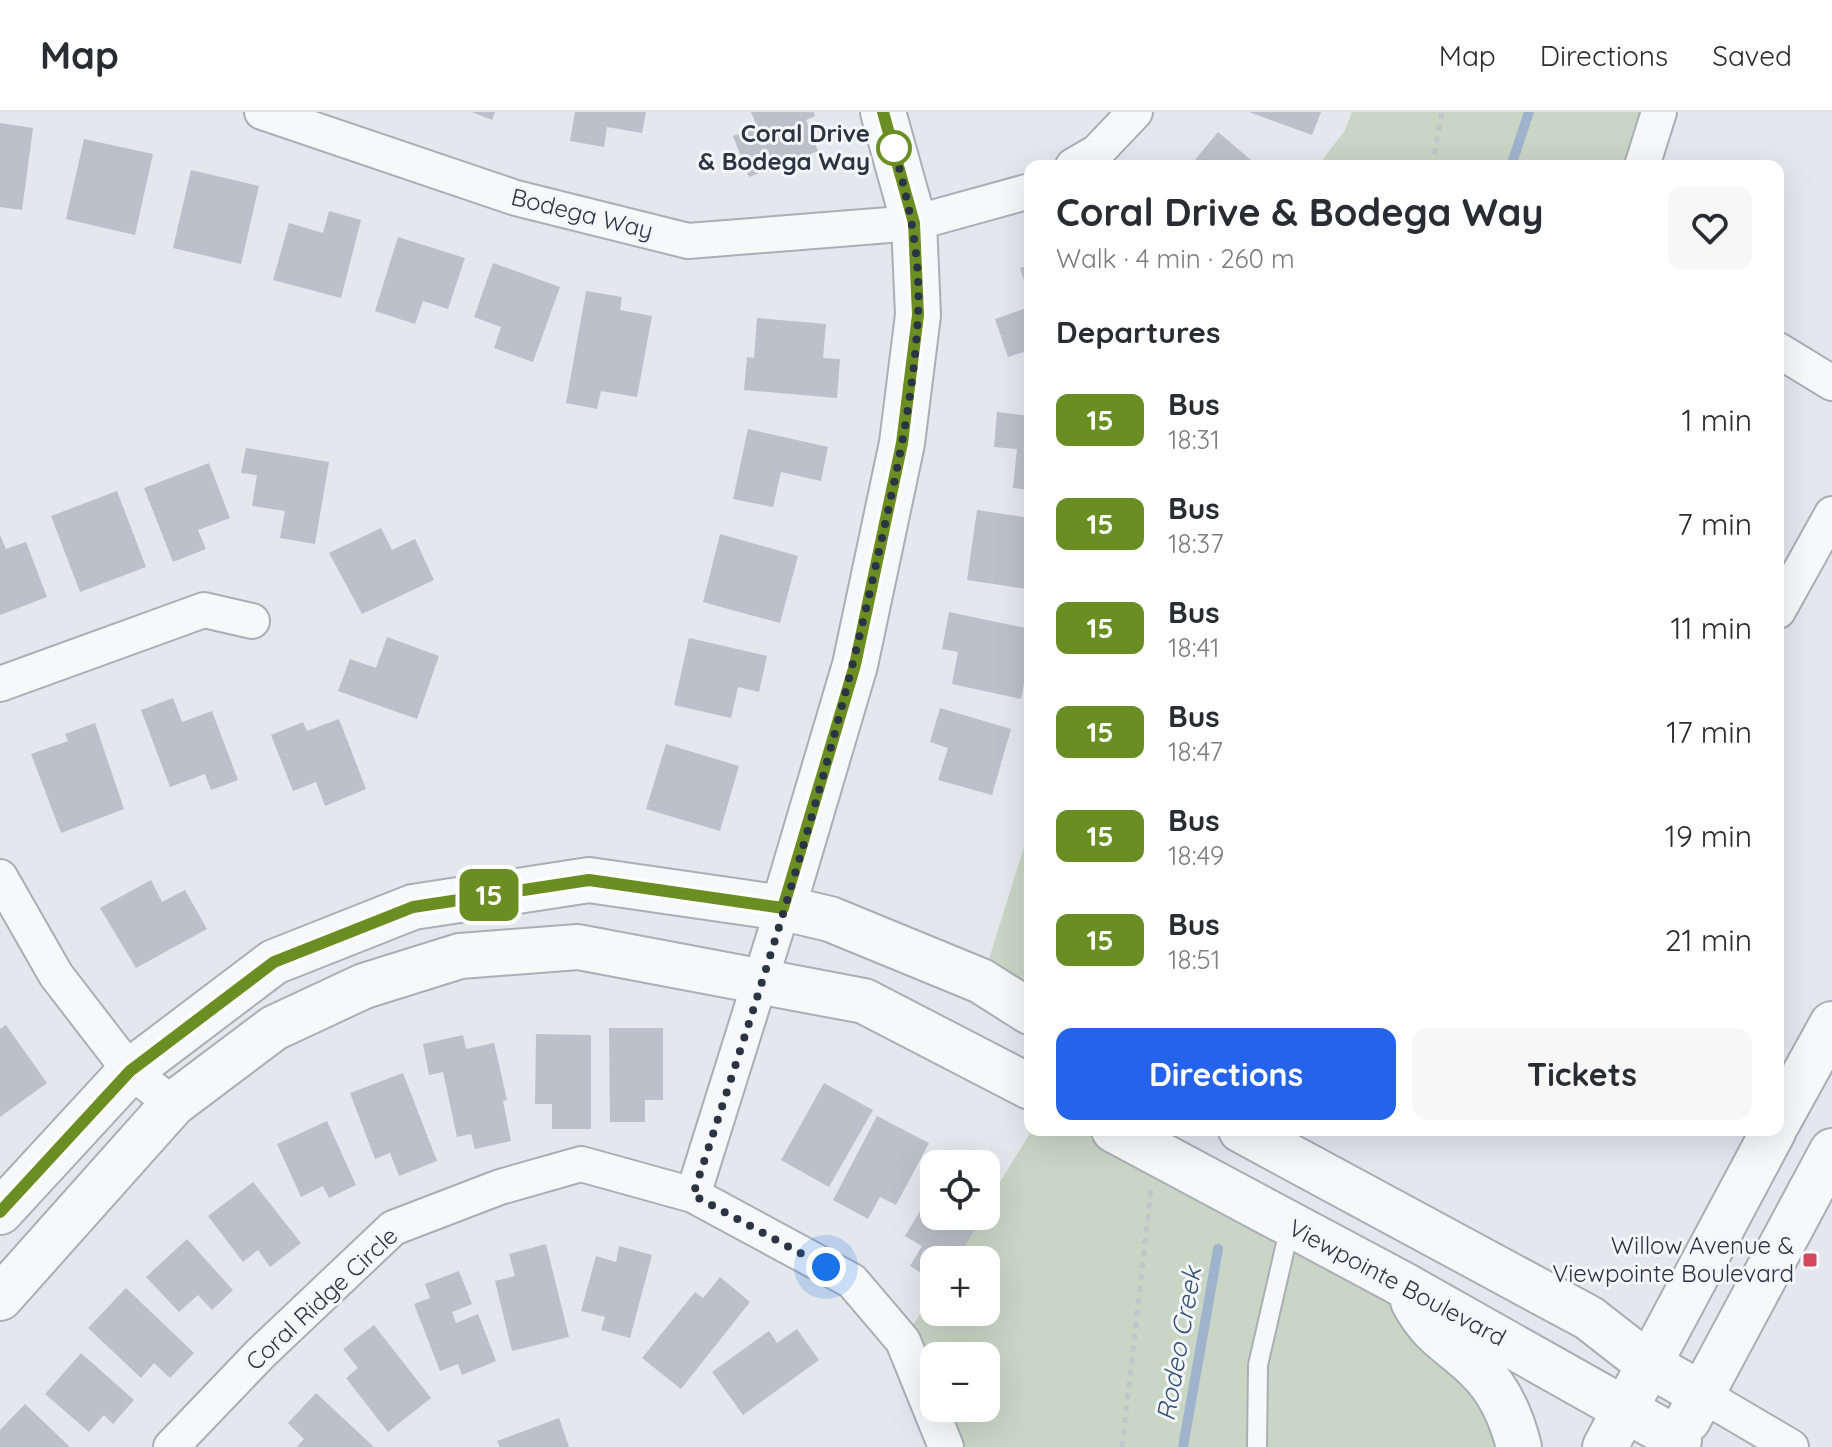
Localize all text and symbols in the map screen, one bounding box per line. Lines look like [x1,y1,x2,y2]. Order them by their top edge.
text: Map [40,31,119,79]
text: Map [1439,38,1496,73]
text: Directions [1540,38,1668,73]
text: Saved [1712,38,1792,73]
place label: Coral Drive & Bodega Way [698,118,870,176]
marker: Coral Drive & Bodega Way [877,131,911,165]
street label: Bodega Way [508,181,656,245]
button: heart [1668,186,1752,270]
text: Coral Drive & Bodega Way [1056,188,1544,236]
text: Walk · 4 min · 260 m [1056,242,1295,275]
text: Departures [1056,313,1221,351]
text: Bus [1168,385,1220,423]
text: 1 min [1682,401,1752,439]
text: 15 [1086,402,1114,437]
text: 18:31 [1168,423,1220,456]
text: Bus [1168,489,1220,527]
text: 7 min [1677,505,1752,543]
text: 15 [1086,506,1114,541]
text: 18:37 [1168,527,1223,560]
text: Bus [1168,593,1220,631]
text: 11 min [1670,609,1752,647]
text: 15 [1086,610,1114,645]
text: 18:41 [1168,631,1220,664]
text: Bus [1168,697,1220,735]
text: 17 min [1666,713,1752,751]
text: 15 [1086,714,1114,749]
text: 18:47 [1168,735,1223,768]
text: Bus [1168,801,1220,839]
text: 19 min [1665,817,1752,855]
text: 15 [1086,818,1114,853]
text: 18:49 [1168,839,1224,872]
line badge: 15 [453,869,525,921]
text: 15 [475,877,503,912]
text: Bus [1168,905,1220,943]
text: 21 min [1665,921,1752,959]
text: 15 [1086,922,1114,957]
text: 18:51 [1168,943,1220,976]
button: Directions [1056,1028,1396,1120]
button: Tickets [1412,1028,1752,1120]
map controls [920,1150,1000,1422]
button: locate [920,1150,1000,1230]
street label: Viewpointe Boulevard [1284,1212,1511,1352]
street label: Coral Ridge Circle [239,1220,404,1376]
place label: Willow Avenue & Viewpointe Boulevard [1552,1230,1794,1288]
button: + [920,1246,1000,1326]
your location [806,1247,846,1287]
marker: Willow Avenue & Viewpointe Boulevard [1801,1251,1819,1269]
water label: Rodeo Creek [1149,1262,1209,1424]
button: − [920,1342,1000,1422]

